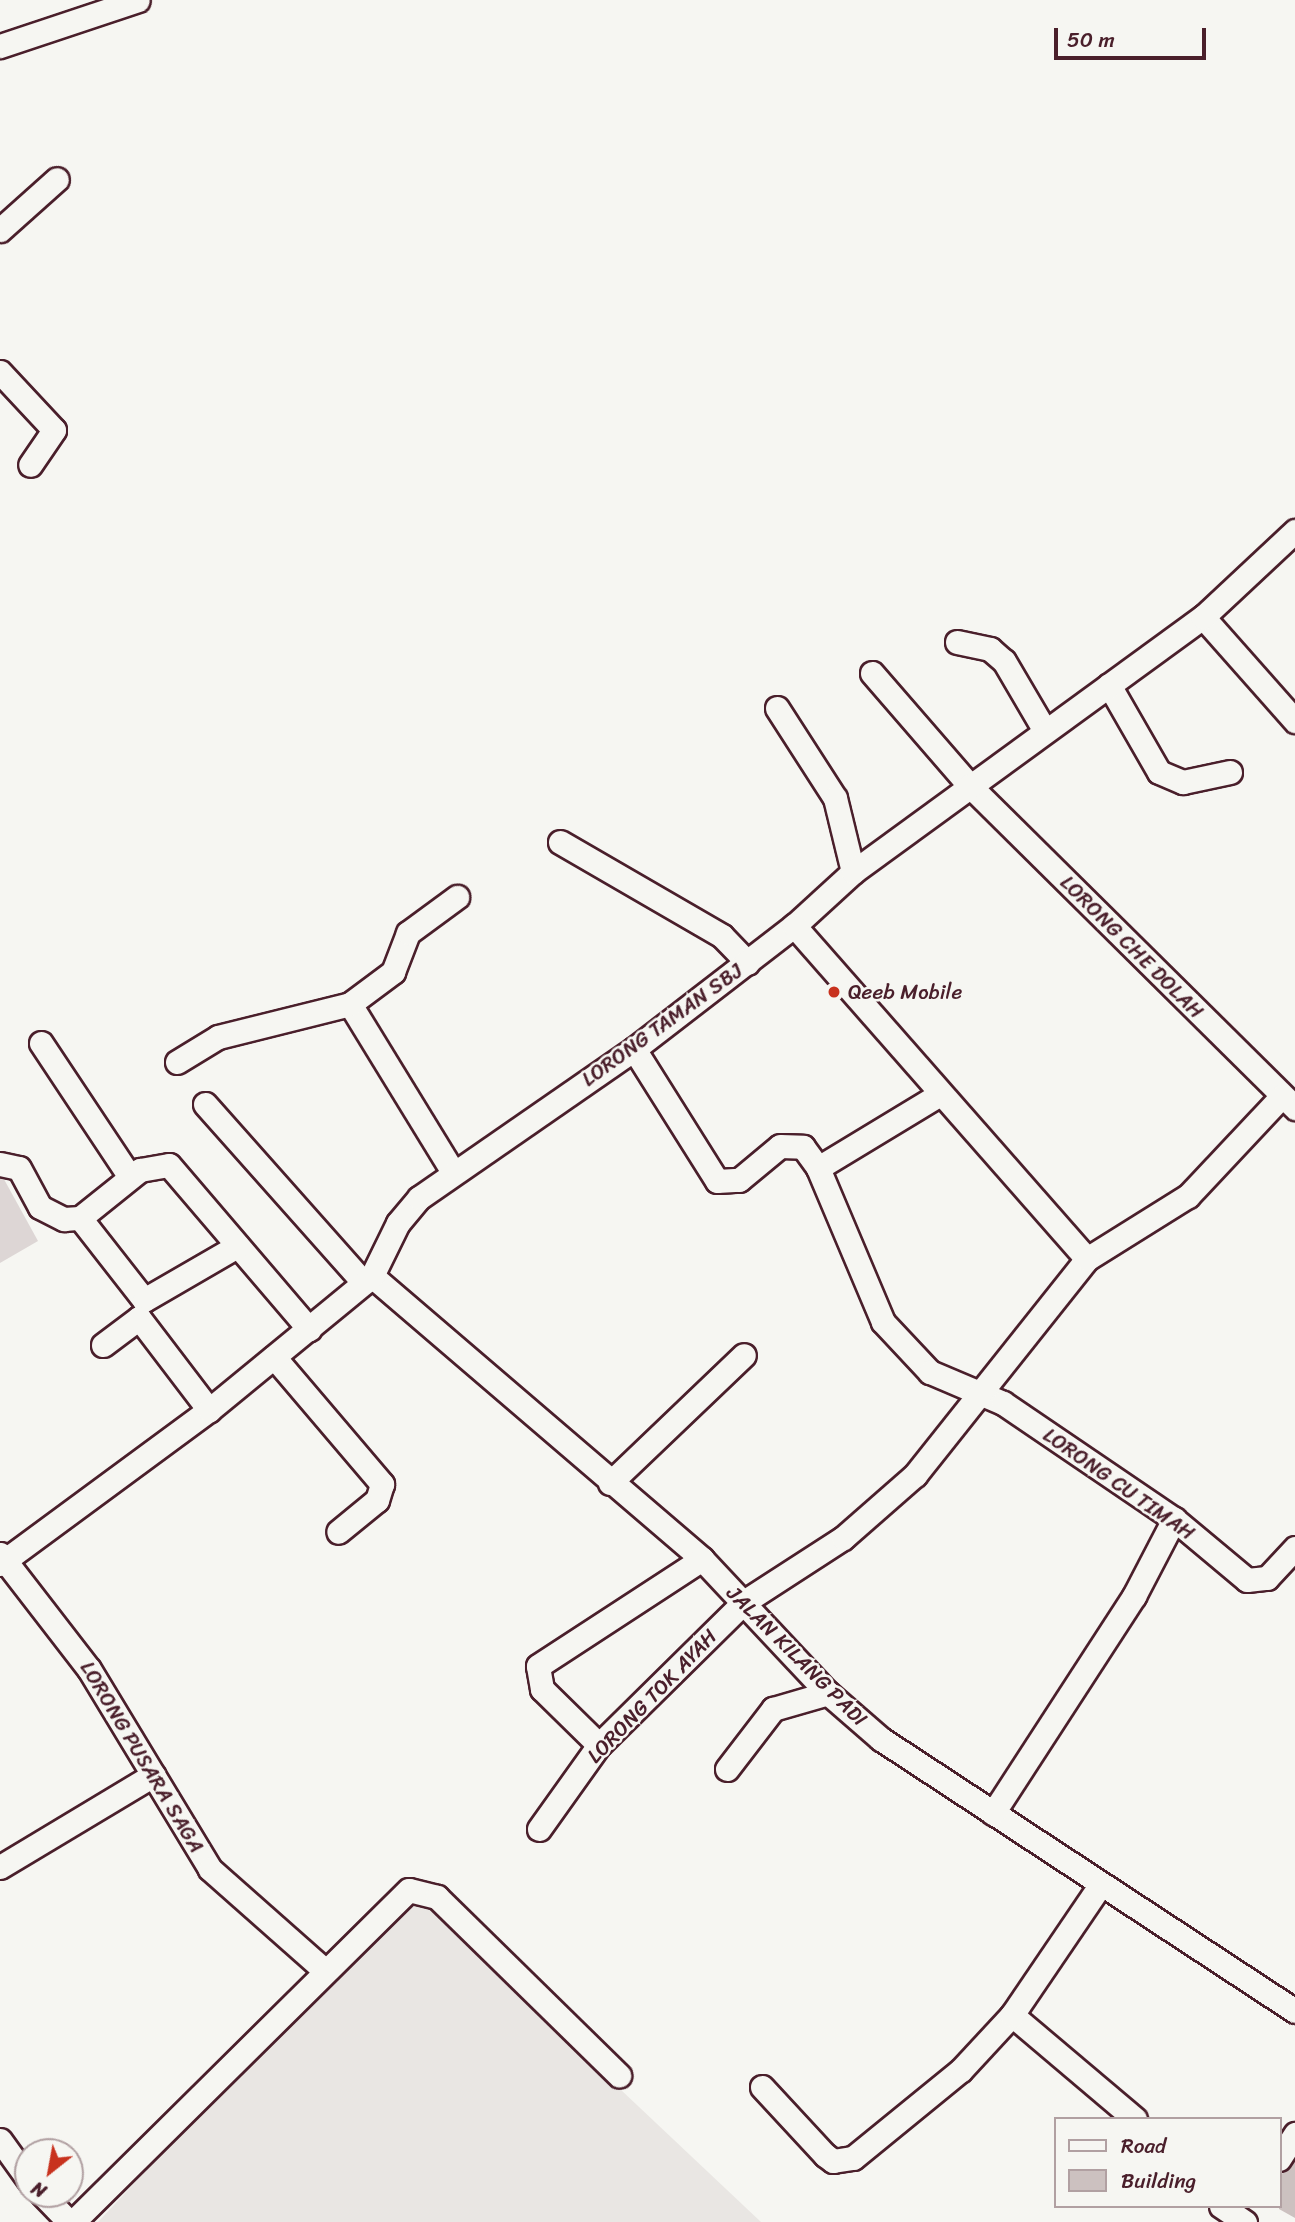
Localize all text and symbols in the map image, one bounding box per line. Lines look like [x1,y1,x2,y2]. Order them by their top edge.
scale bar [1057,14,1209,58]
text: 50 m [1067,21,1115,59]
street label: LORONG CHE DOLAH [1055,870,1209,1024]
street label: LORONG TAMAN SBJ [576,958,748,1092]
place label: Qeeb Mobile [848,979,961,1005]
marker: Qeeb Mobile [826,984,842,1000]
street label: LORONG CU TIMAH [1037,1422,1201,1546]
street label: JALAN KILANG PADI [721,1580,873,1732]
street label: LORONG TOK AYAH [582,1624,722,1768]
street label: LORONG PUSARA SAGA [74,1655,210,1859]
legend [1054,2117,1281,2208]
text: Road [1121,2127,1166,2165]
north arrow [14,2138,84,2208]
text: Building [1121,2162,1196,2200]
text: N [25,2172,53,2207]

